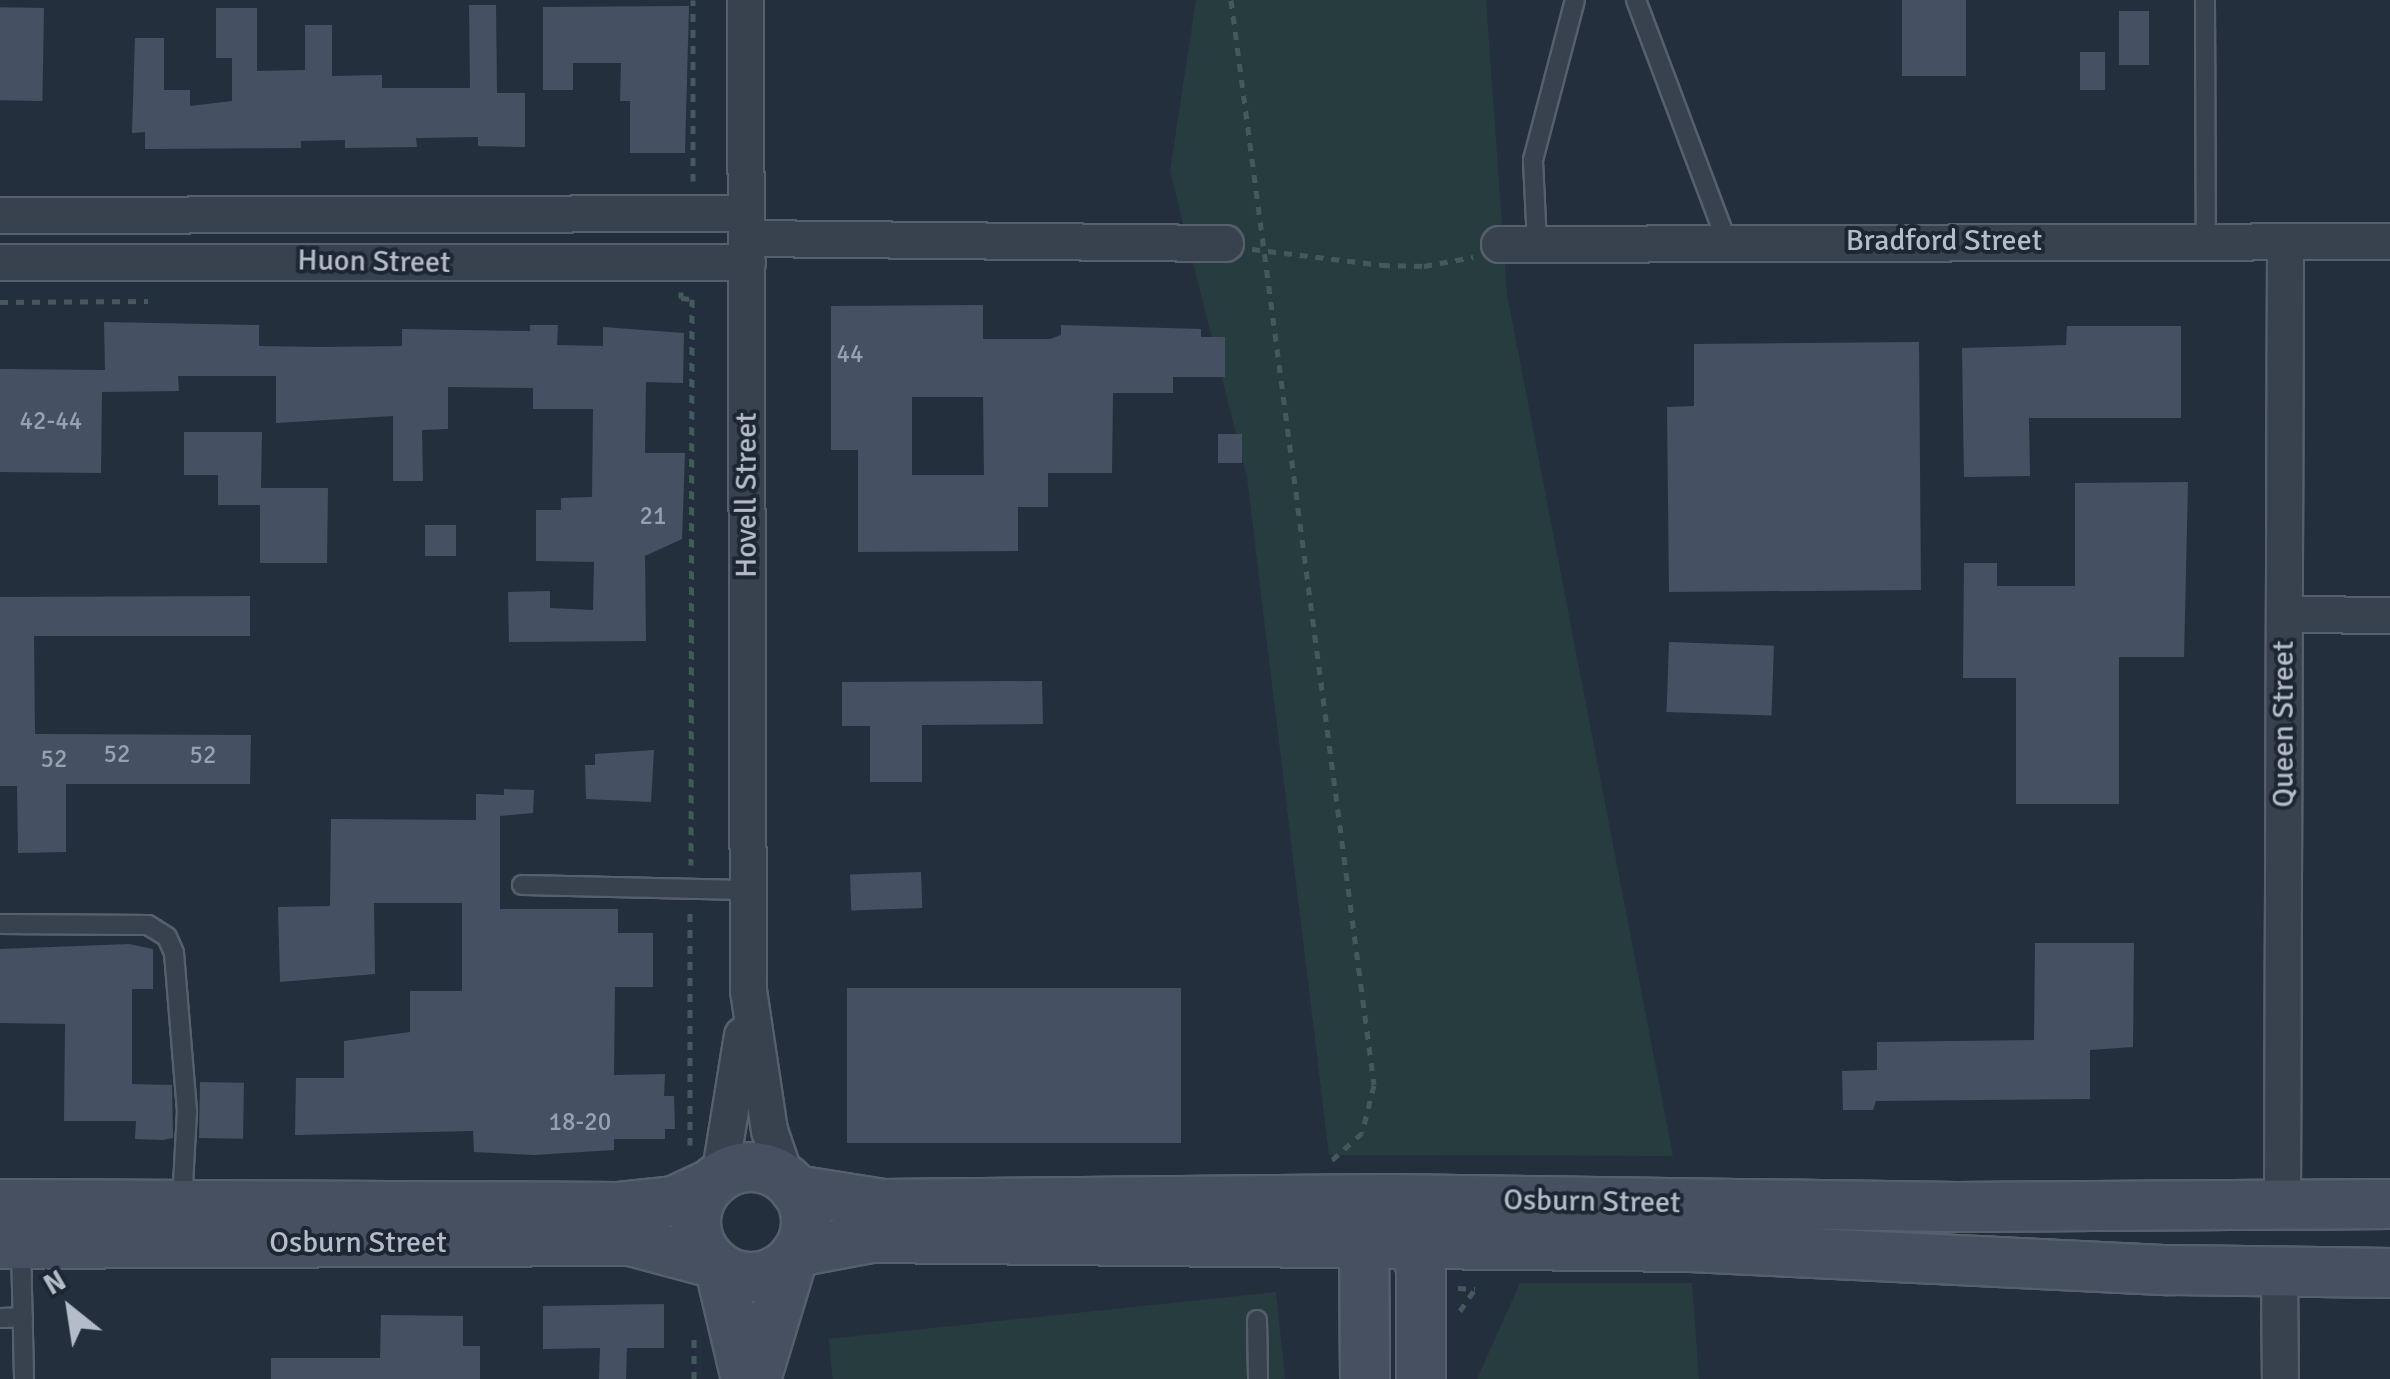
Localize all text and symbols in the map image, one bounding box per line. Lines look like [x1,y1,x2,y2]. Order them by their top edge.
street label: Bradford Street [1846,223,2042,259]
street label: Huon Street [297,243,451,281]
house number: 44 [837,339,863,369]
house number: 42-44 [20,406,82,436]
street label: Hovell Street [729,412,765,578]
house number: 21 [640,501,666,531]
street label: Queen Street [2266,640,2302,808]
house number: 52 [104,739,130,769]
house number: 52 [190,740,216,770]
house number: 52 [41,744,67,774]
house number: 18-20 [549,1107,611,1137]
street label: Osburn Street [1503,1182,1681,1222]
street label: Osburn Street [269,1225,447,1261]
north arrow [20,1259,120,1359]
text: N [38,1263,72,1303]

